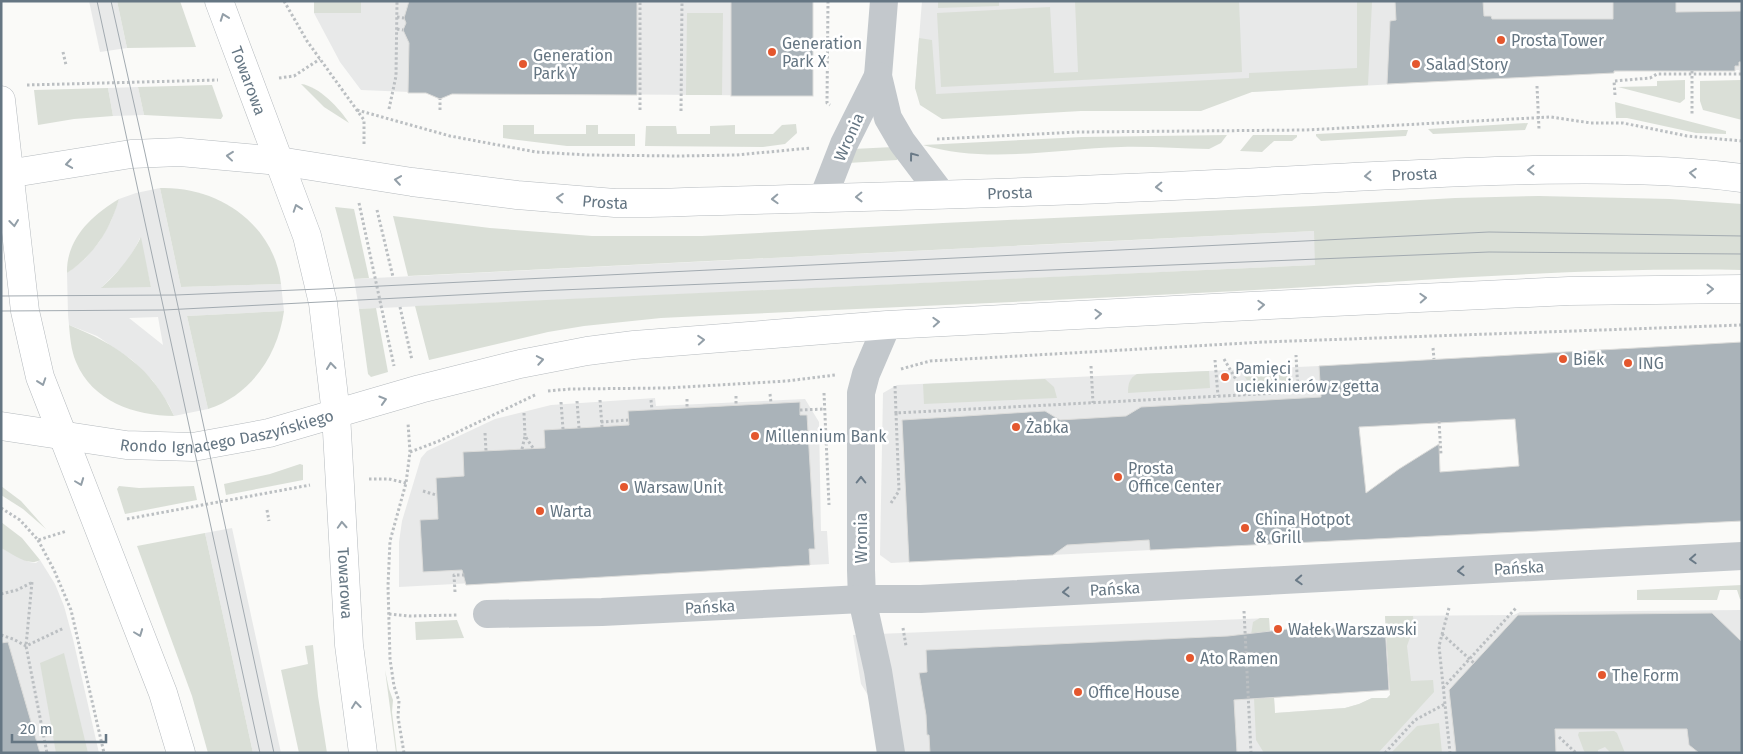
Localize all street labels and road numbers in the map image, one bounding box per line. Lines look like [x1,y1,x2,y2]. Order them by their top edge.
street label: Towarowa [227,44,270,118]
street label: Wronia [830,110,868,164]
street label: Prosta [1391,163,1438,185]
street label: Prosta [987,182,1033,203]
street label: Prosta [581,191,628,213]
street label: Rondo Ignacego Daszyńskiego [119,405,336,457]
street label: Wronia [852,513,871,563]
street label: Towarowa [334,547,357,620]
street label: Pańska [1493,557,1545,579]
street label: Pańska [1089,578,1141,600]
street label: Pańska [684,596,736,618]

